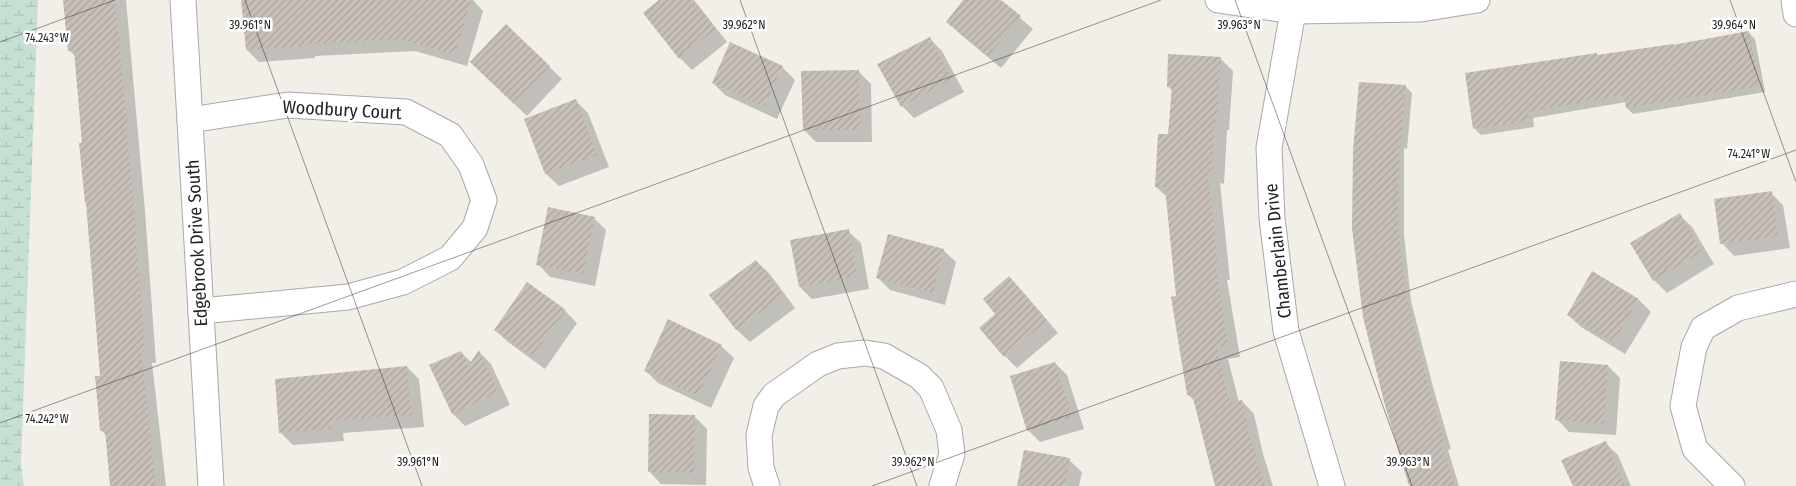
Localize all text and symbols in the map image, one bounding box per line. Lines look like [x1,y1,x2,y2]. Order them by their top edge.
text: 39.961°N [229,18,271,32]
text: 39.962°N [722,18,766,32]
text: 39.963°N [1217,18,1261,32]
text: 39.964°N [1712,18,1756,32]
text: 74.243°W [25,31,69,45]
street label: Woodbury Court [282,96,402,124]
text: 74.241°W [1728,147,1770,161]
street label: Edgebrook Drive South [182,159,212,327]
street label: Chamberlain Drive [1260,182,1296,320]
text: 74.242°W [25,412,69,426]
text: 39.961°N [397,455,439,469]
text: 39.962°N [891,455,935,469]
text: 39.963°N [1386,455,1430,469]

